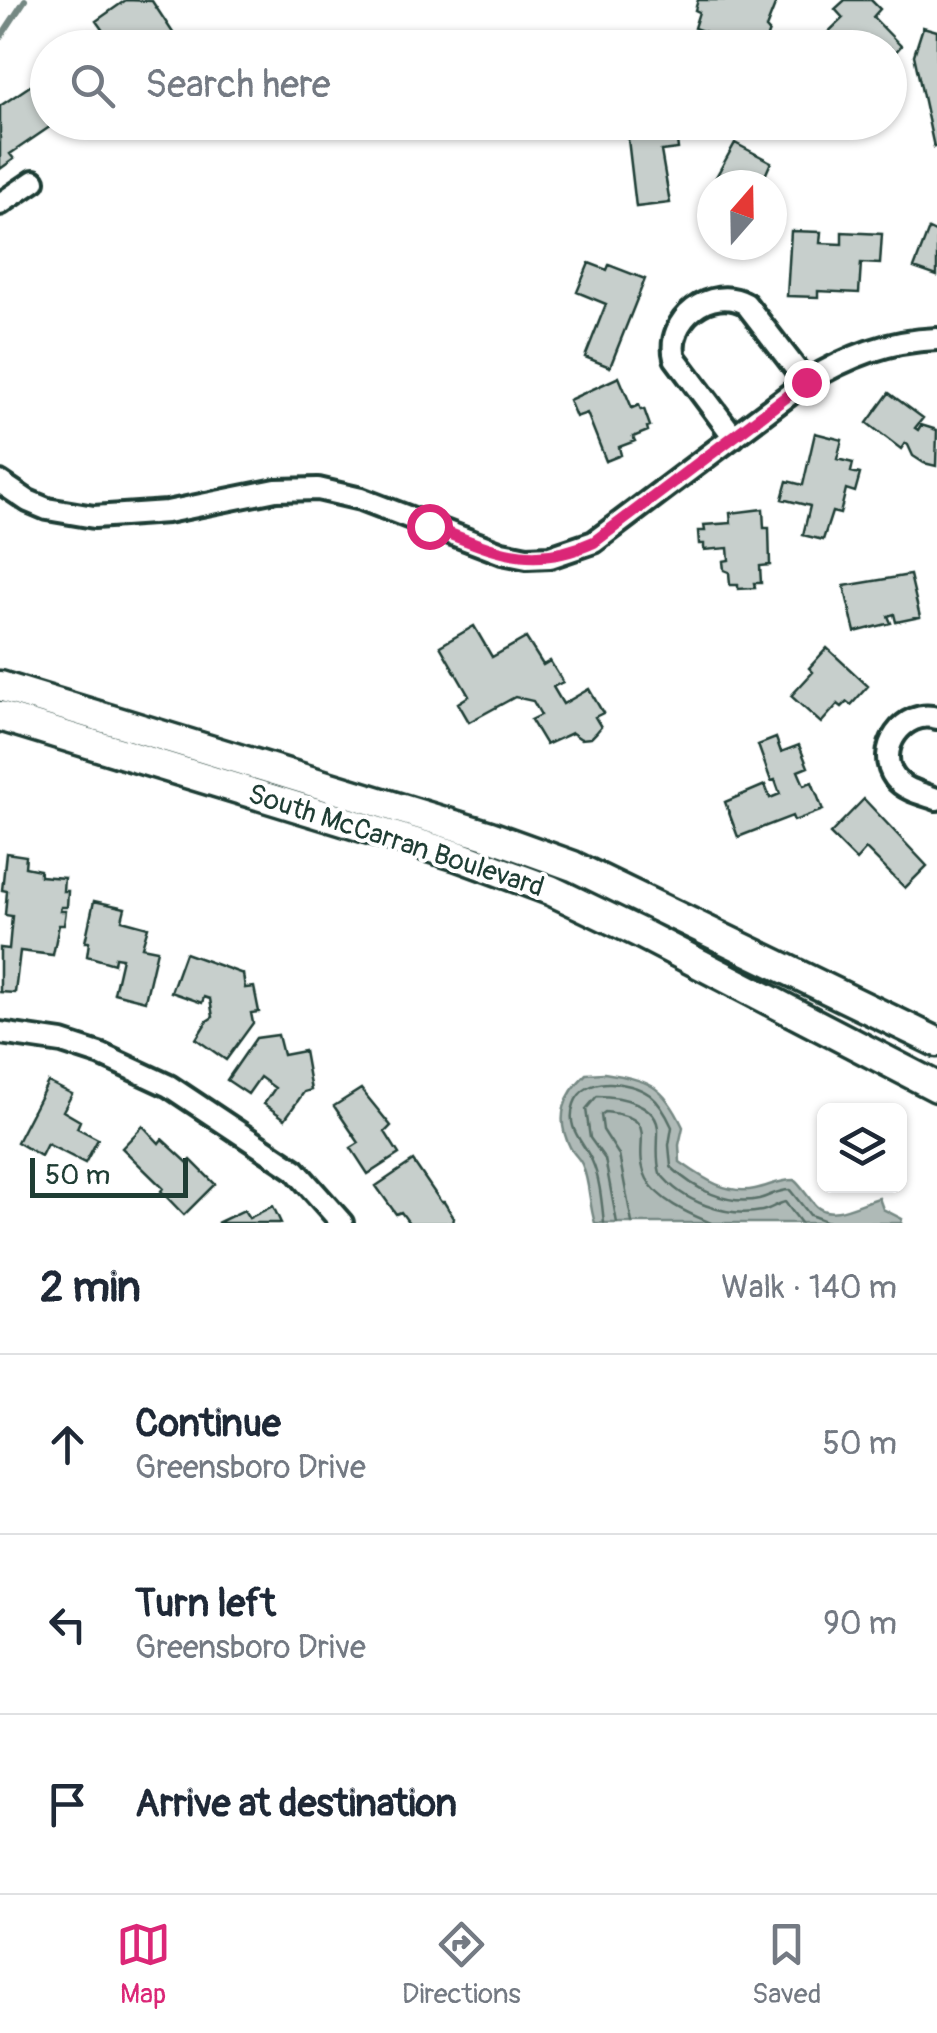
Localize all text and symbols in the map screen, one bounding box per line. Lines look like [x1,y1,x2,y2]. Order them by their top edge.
search box [30,30,907,140]
icon: search [65,58,120,113]
text: Search here [145,61,331,109]
north arrow [697,170,787,260]
route end [784,360,830,406]
route start [407,504,453,550]
street label: South McCarran Boulevard [244,777,548,905]
map controls [817,1103,907,1193]
button: layers [817,1103,907,1193]
scale bar [30,1153,188,1198]
text: 50 m [45,1158,110,1193]
text: 2 min [40,1262,141,1314]
text: Walk · 140 m [721,1268,897,1308]
text: Continue [135,1400,281,1448]
icon: ahead [40,1417,95,1472]
text: 50 m [822,1424,897,1464]
text: Greensboro Drive [135,1448,366,1488]
text: Turn left [135,1580,276,1628]
icon: left [40,1597,95,1652]
text: 90 m [823,1604,897,1644]
text: Greensboro Drive [135,1628,366,1668]
icon: arrive [40,1777,95,1832]
text: Arrive at destination [135,1780,457,1828]
tab: Map [116,1917,171,2012]
tab: Directions [402,1917,521,2012]
tab: Saved [752,1917,821,2012]

